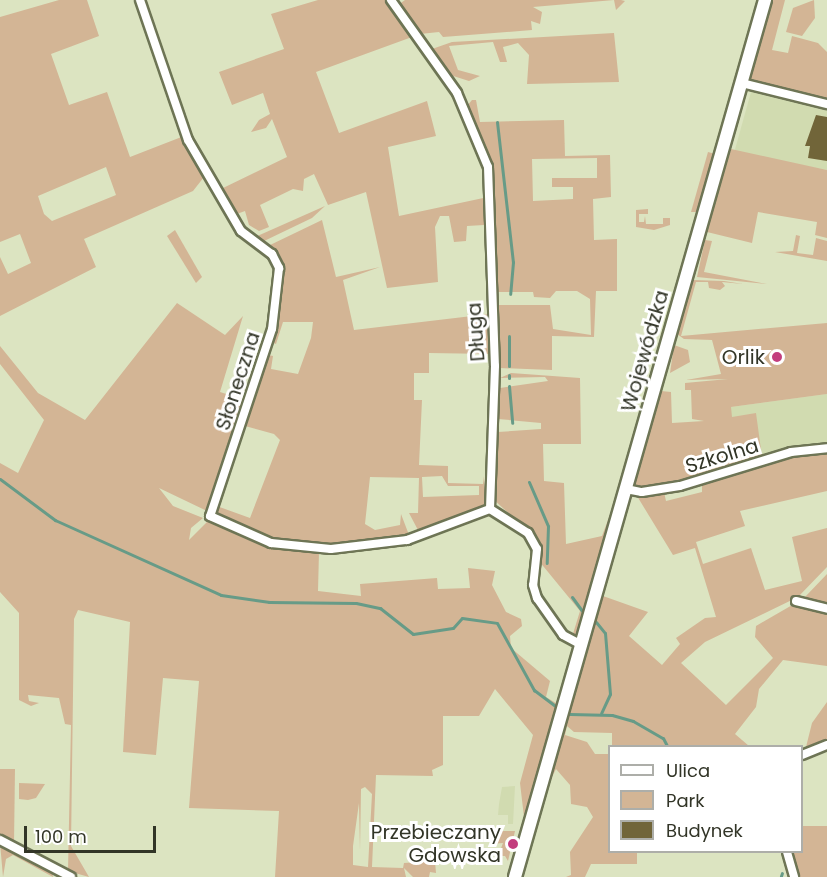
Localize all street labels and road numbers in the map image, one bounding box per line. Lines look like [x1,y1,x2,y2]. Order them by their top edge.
street label: Wojewódzka [616,287,674,415]
street label: Długa [462,302,490,362]
street label: Słoneczna [211,329,265,433]
street label: Szkolna [683,434,761,478]

